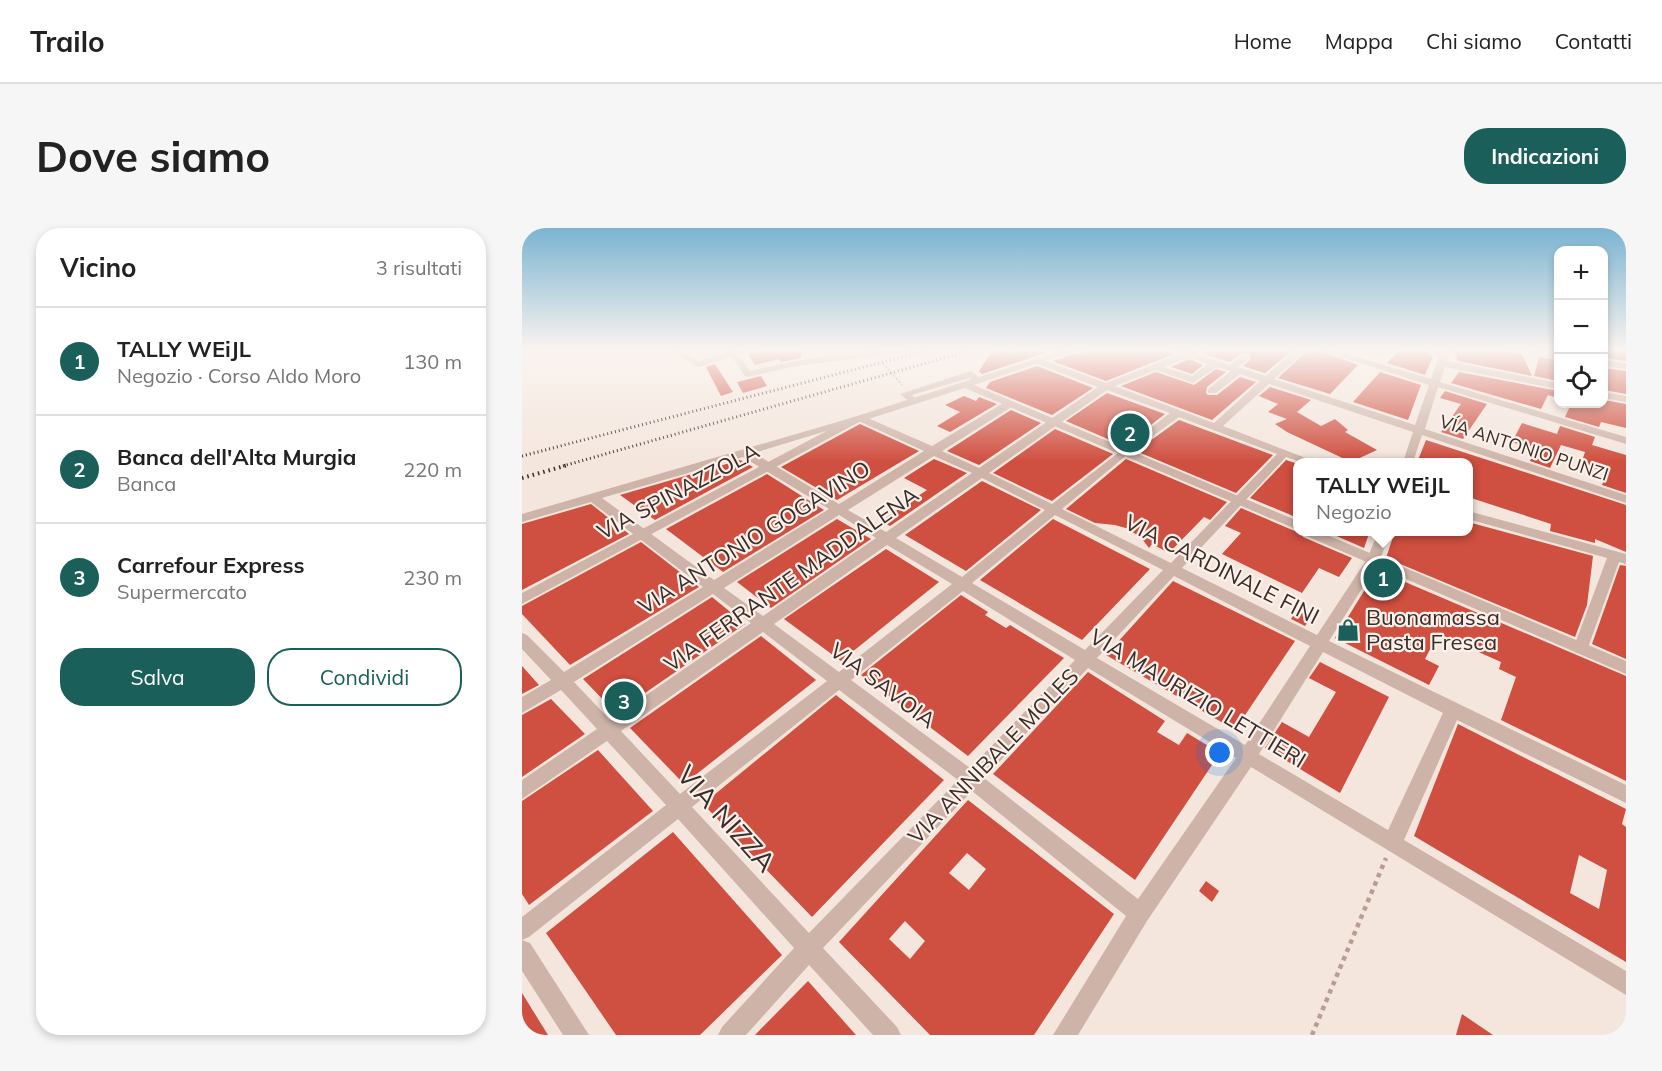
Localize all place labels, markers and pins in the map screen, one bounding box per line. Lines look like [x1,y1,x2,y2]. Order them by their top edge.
pin: 2 [1110,410,1150,456]
pin: 1 [1364,556,1402,600]
place label: Buonamassa Pasta Fresca [1366,603,1500,656]
shop icon: Buonamassa Pasta Fresca [1335,617,1361,643]
pin: 3 [604,678,644,724]

